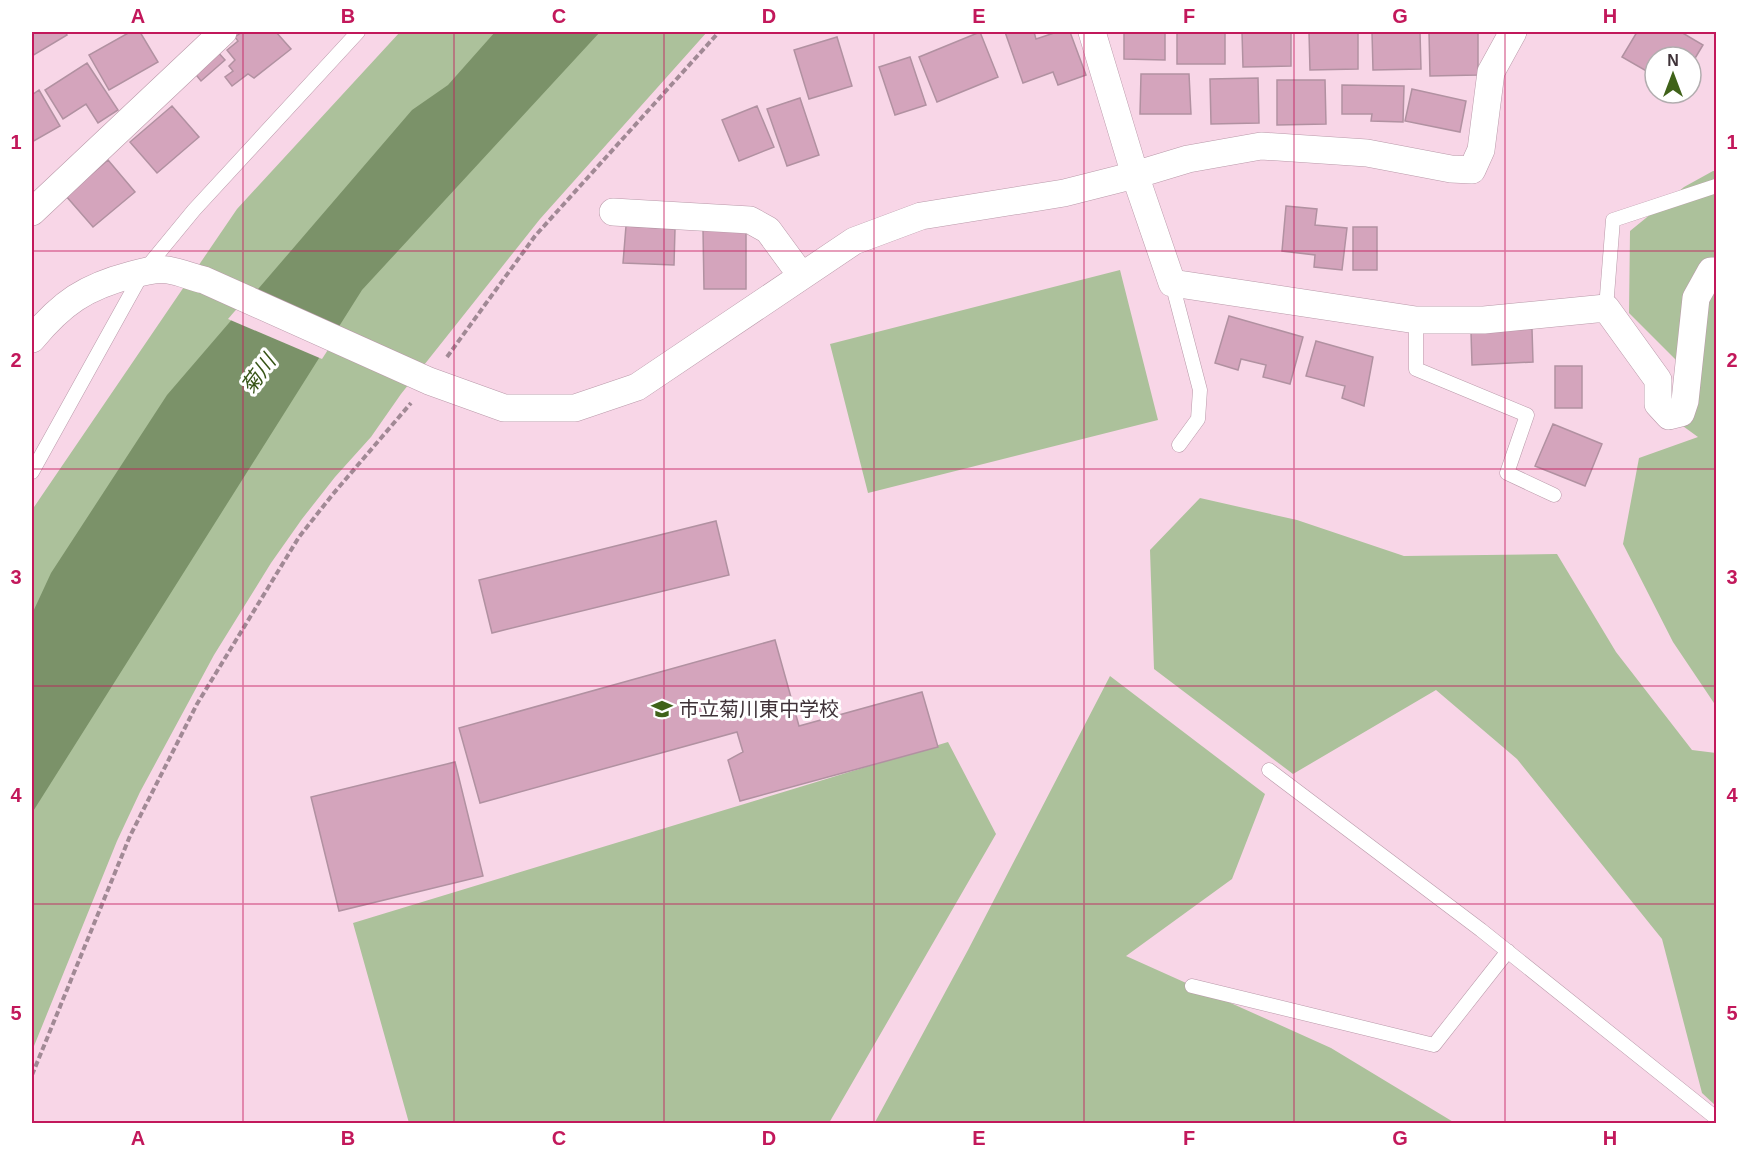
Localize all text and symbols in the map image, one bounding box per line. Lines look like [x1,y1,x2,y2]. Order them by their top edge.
text: A [131,5,145,27]
text: B [341,5,355,27]
text: C [552,5,566,27]
text: D [762,5,776,27]
text: E [972,5,986,27]
text: F [1183,5,1195,27]
text: G [1392,5,1408,27]
text: H [1603,5,1617,27]
north arrow [1643,45,1703,105]
text: N [1667,52,1679,69]
text: 1 [10,131,22,153]
text: 1 [1726,131,1738,153]
text: 2 [10,349,22,371]
water label: 菊川 [236,349,281,398]
text: 2 [1726,349,1738,371]
text: 3 [10,566,22,588]
text: 3 [1726,566,1738,588]
school or university icon: 市立菊川東中学校 [650,697,674,721]
place label: 市立菊川東中学校 [679,698,839,720]
text: 4 [10,784,22,806]
text: 4 [1726,784,1738,806]
text: 5 [10,1002,22,1024]
text: 5 [1726,1002,1738,1024]
text: A [131,1127,145,1149]
text: B [341,1127,355,1149]
text: C [552,1127,566,1149]
text: D [762,1127,776,1149]
text: E [972,1127,986,1149]
text: F [1183,1127,1195,1149]
text: G [1392,1127,1408,1149]
text: H [1603,1127,1617,1149]

